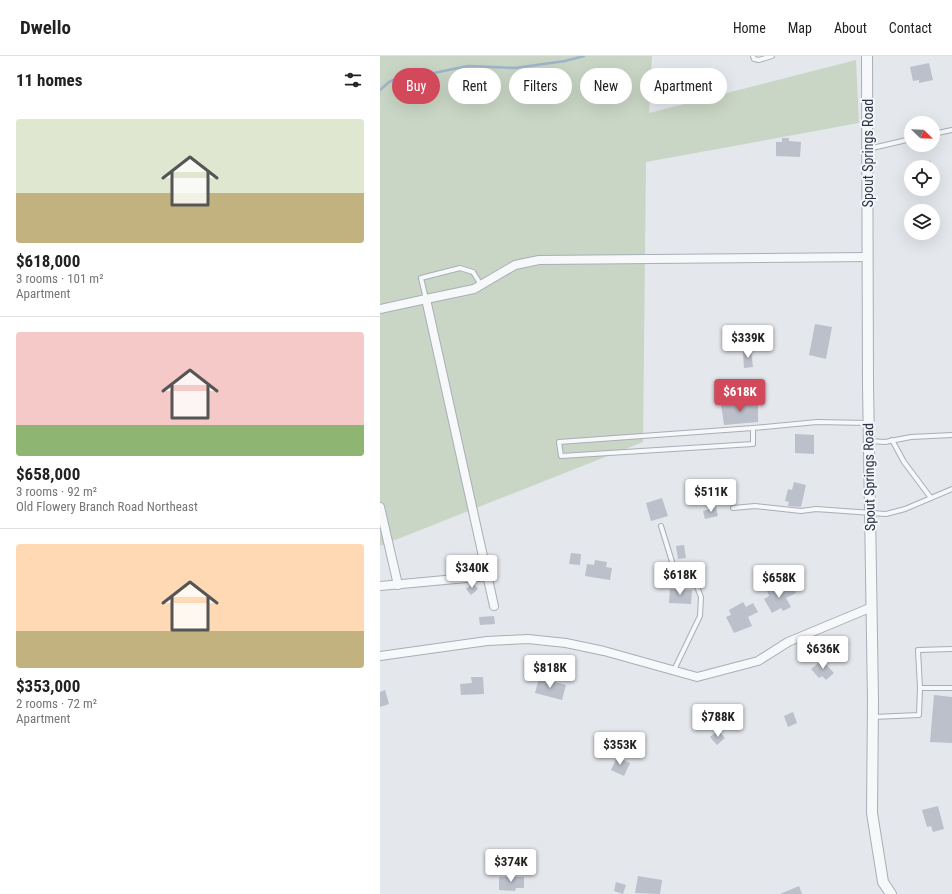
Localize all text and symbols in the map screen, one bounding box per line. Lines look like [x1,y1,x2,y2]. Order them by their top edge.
text: Dwello [20,16,71,39]
text: Home [733,20,766,36]
text: Map [788,20,812,36]
text: About [834,20,867,36]
text: Contact [889,20,932,36]
chip: Buy [392,68,440,104]
chip: Rent [448,68,501,104]
chip: Filters [509,68,572,104]
chip: New [580,68,632,104]
chip: Apartment [640,68,727,104]
icon: filters [342,69,364,91]
text: 11 homes [16,70,82,90]
street label: Spout Springs Road [860,99,876,207]
north arrow [904,116,940,152]
map controls [904,116,940,240]
icon: home [154,145,226,217]
button: locate [904,160,940,196]
button: layers [904,204,940,240]
text: $618,000 [16,251,80,271]
text: 3 rooms · 101 m² [16,271,103,286]
text: Apartment [16,286,70,301]
pin: $339K [720,325,776,359]
text: $339K [731,330,765,345]
icon: home [154,358,226,430]
pin: $618K [712,379,768,413]
text: $618K [723,384,757,399]
street label: Spout Springs Road [860,423,878,531]
text: $658,000 [16,464,80,484]
pin: $511K [683,479,739,513]
text: 3 rooms · 92 m² [16,484,97,499]
text: $511K [694,484,728,499]
text: Old Flowery Branch Road Northeast [16,499,198,514]
pin: $340K [444,555,500,589]
text: $340K [455,560,489,575]
pin: $618K [652,562,708,596]
pin: $658K [751,565,807,599]
text: $618K [663,567,697,582]
icon: home [154,570,226,642]
text: $658K [762,570,796,585]
pin: $636K [795,636,851,670]
text: $636K [806,641,840,656]
pin: $818K [522,655,578,689]
text: $818K [533,660,567,675]
text: $353,000 [16,676,80,696]
text: 2 rooms · 72 m² [16,696,97,711]
pin: $788K [690,704,746,738]
text: $788K [701,709,735,724]
text: Apartment [16,711,70,726]
pin: $353K [592,732,648,766]
text: $353K [603,737,637,752]
pin: $374K [483,849,539,883]
text: $374K [494,854,528,869]

